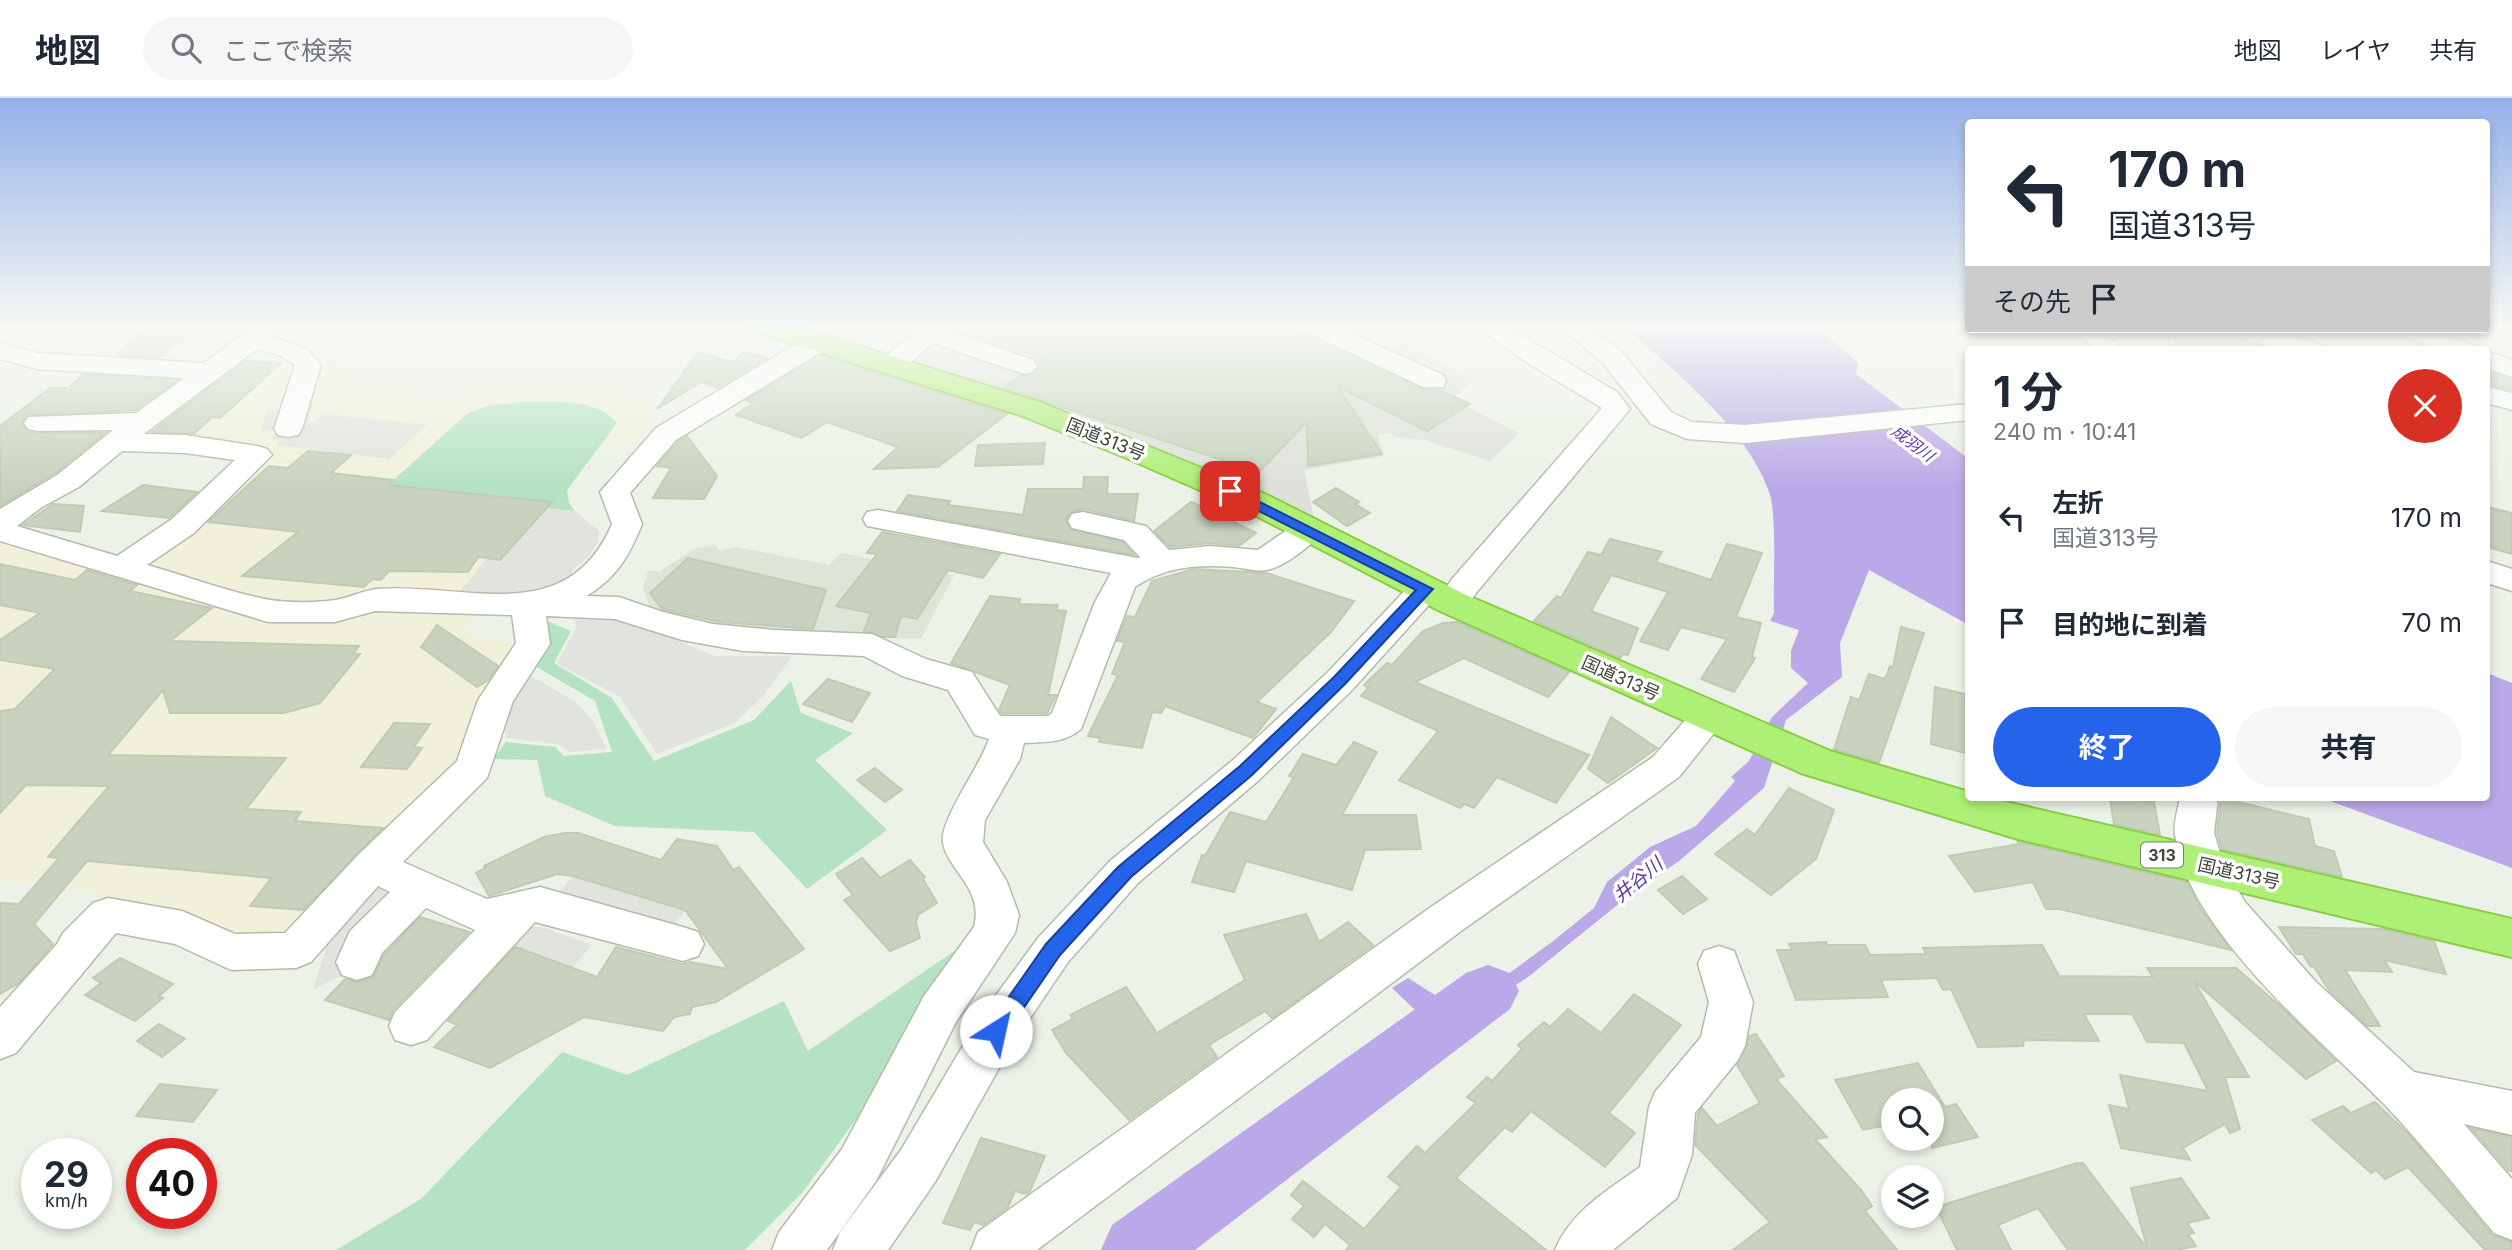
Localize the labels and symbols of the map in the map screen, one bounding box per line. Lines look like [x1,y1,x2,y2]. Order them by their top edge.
street label: 国道313号 [1063,414,1149,464]
water label: 成羽川 [1888,421,1940,467]
pin [1200,461,1260,521]
street label: 国道313号 [1579,651,1663,705]
road number: 313 [2141,842,2183,868]
water label: 井谷川 [1609,852,1669,907]
street label: 国道313号 [2196,853,2282,893]
position arrow [959,994,1033,1068]
speed limit sign: 40 [126,1138,217,1229]

